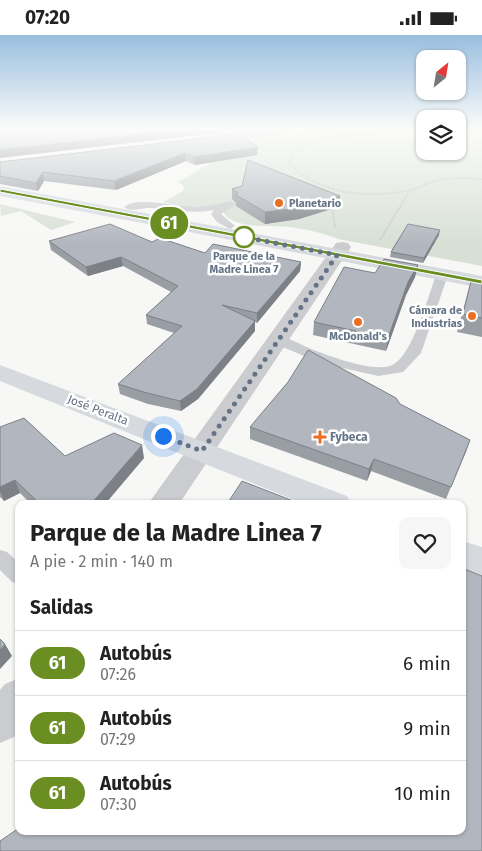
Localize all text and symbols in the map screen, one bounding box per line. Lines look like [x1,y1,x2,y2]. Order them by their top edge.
text: 07:20 [25,6,70,29]
north arrow [416,50,466,100]
map controls [416,50,466,160]
button: layers [416,110,466,160]
marker: Planetario [273,197,285,209]
place label: Planetario [289,197,342,210]
line badge: 61 [146,207,192,239]
text: 61 [160,212,178,234]
marker: Parque de la Madre Linea 7 [233,226,255,248]
place label: Parque de la Madre Linea 7 [210,250,278,276]
place label: Cámara de Industrias [409,304,463,330]
marker: Cámara de Industrias [466,310,478,322]
marker: McDonald's [352,316,364,328]
place label: McDonald's [329,330,387,343]
street label: José Peralta [66,392,130,428]
your location [151,424,176,449]
place label: Fybeca [330,430,368,444]
marker: Fybeca [314,431,326,443]
button: heart [399,517,451,569]
text: Parque de la Madre Linea 7 [30,519,322,547]
text: A pie · 2 min · 140 m [30,552,173,571]
text: Salidas [30,596,93,619]
text: Autobús [100,642,172,665]
text: 61 [49,652,66,674]
text: 6 min [403,652,451,675]
text: 07:26 [100,665,136,684]
text: Autobús [100,707,172,730]
text: 61 [49,717,66,739]
text: 9 min [403,717,451,740]
text: 07:29 [100,730,136,749]
text: Autobús [100,772,172,795]
text: 61 [49,782,66,804]
text: 10 min [394,782,451,805]
text: 07:30 [100,795,137,814]

